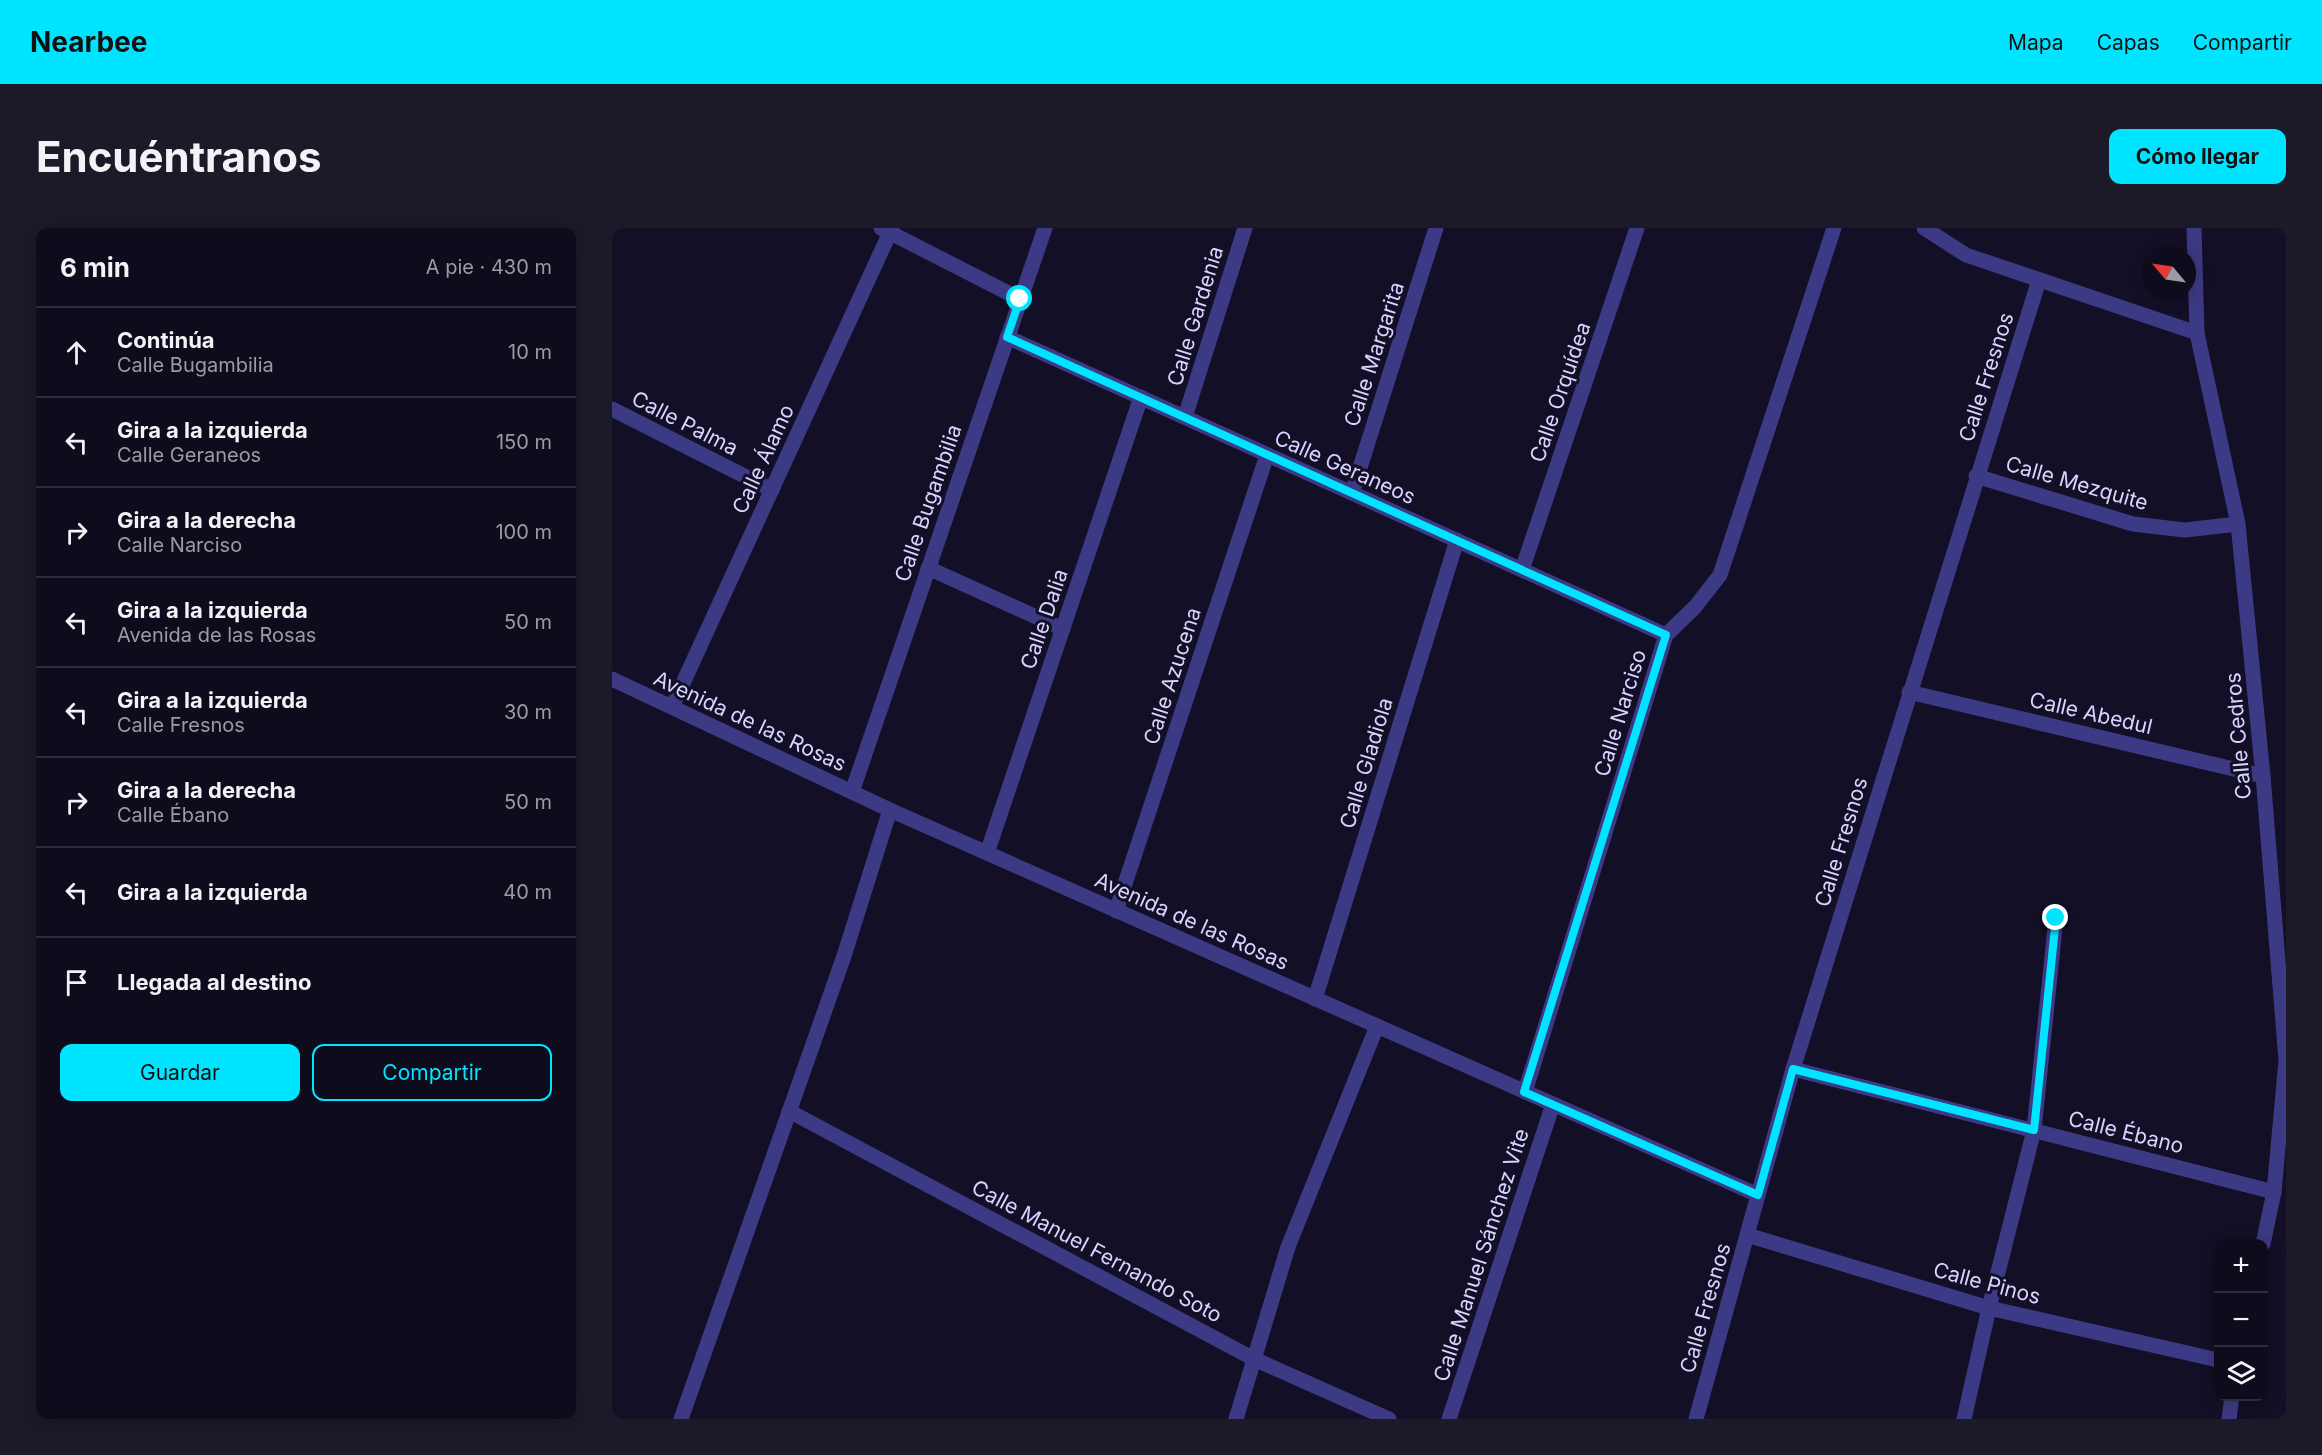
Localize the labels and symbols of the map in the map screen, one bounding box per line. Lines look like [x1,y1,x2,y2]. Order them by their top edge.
street label: Calle Gardenia [1162,243,1228,389]
north arrow [2142,246,2196,300]
street label: Calle Margarita [1339,279,1409,429]
route start [1006,285,1032,311]
street label: Calle Fresnos [1953,309,2019,445]
street label: Calle Orquídea [1524,319,1596,465]
street label: Calle Palma [628,386,742,460]
street label: Calle Álamo [726,400,799,518]
street label: Calle Bugambilia [889,421,967,585]
street label: Calle Geraneos [1271,425,1419,509]
street label: Calle Mezquite [2003,451,2151,515]
street label: Calle Dalia [1015,566,1073,672]
street label: Calle Azucena [1138,604,1206,748]
street label: Calle Narciso [1589,647,1651,779]
street label: Avenida de las Rosas [650,665,850,777]
street label: Calle Cedros [2220,672,2256,800]
street label: Calle Abedul [2027,687,2155,739]
street label: Calle Gladiola [1334,695,1398,831]
street label: Calle Fresnos [1809,774,1873,910]
street label: Avenida de las Rosas [1091,867,1293,975]
route end [2042,904,2068,930]
street label: Calle Ébano [2066,1105,2186,1158]
street label: Calle Manuel Sánchez Vite [1428,1125,1534,1385]
street label: Calle Manuel Fernando Soto [968,1174,1226,1328]
street label: Calle Fresnos [1674,1240,1736,1376]
street label: Calle Pinos [1931,1257,2043,1309]

